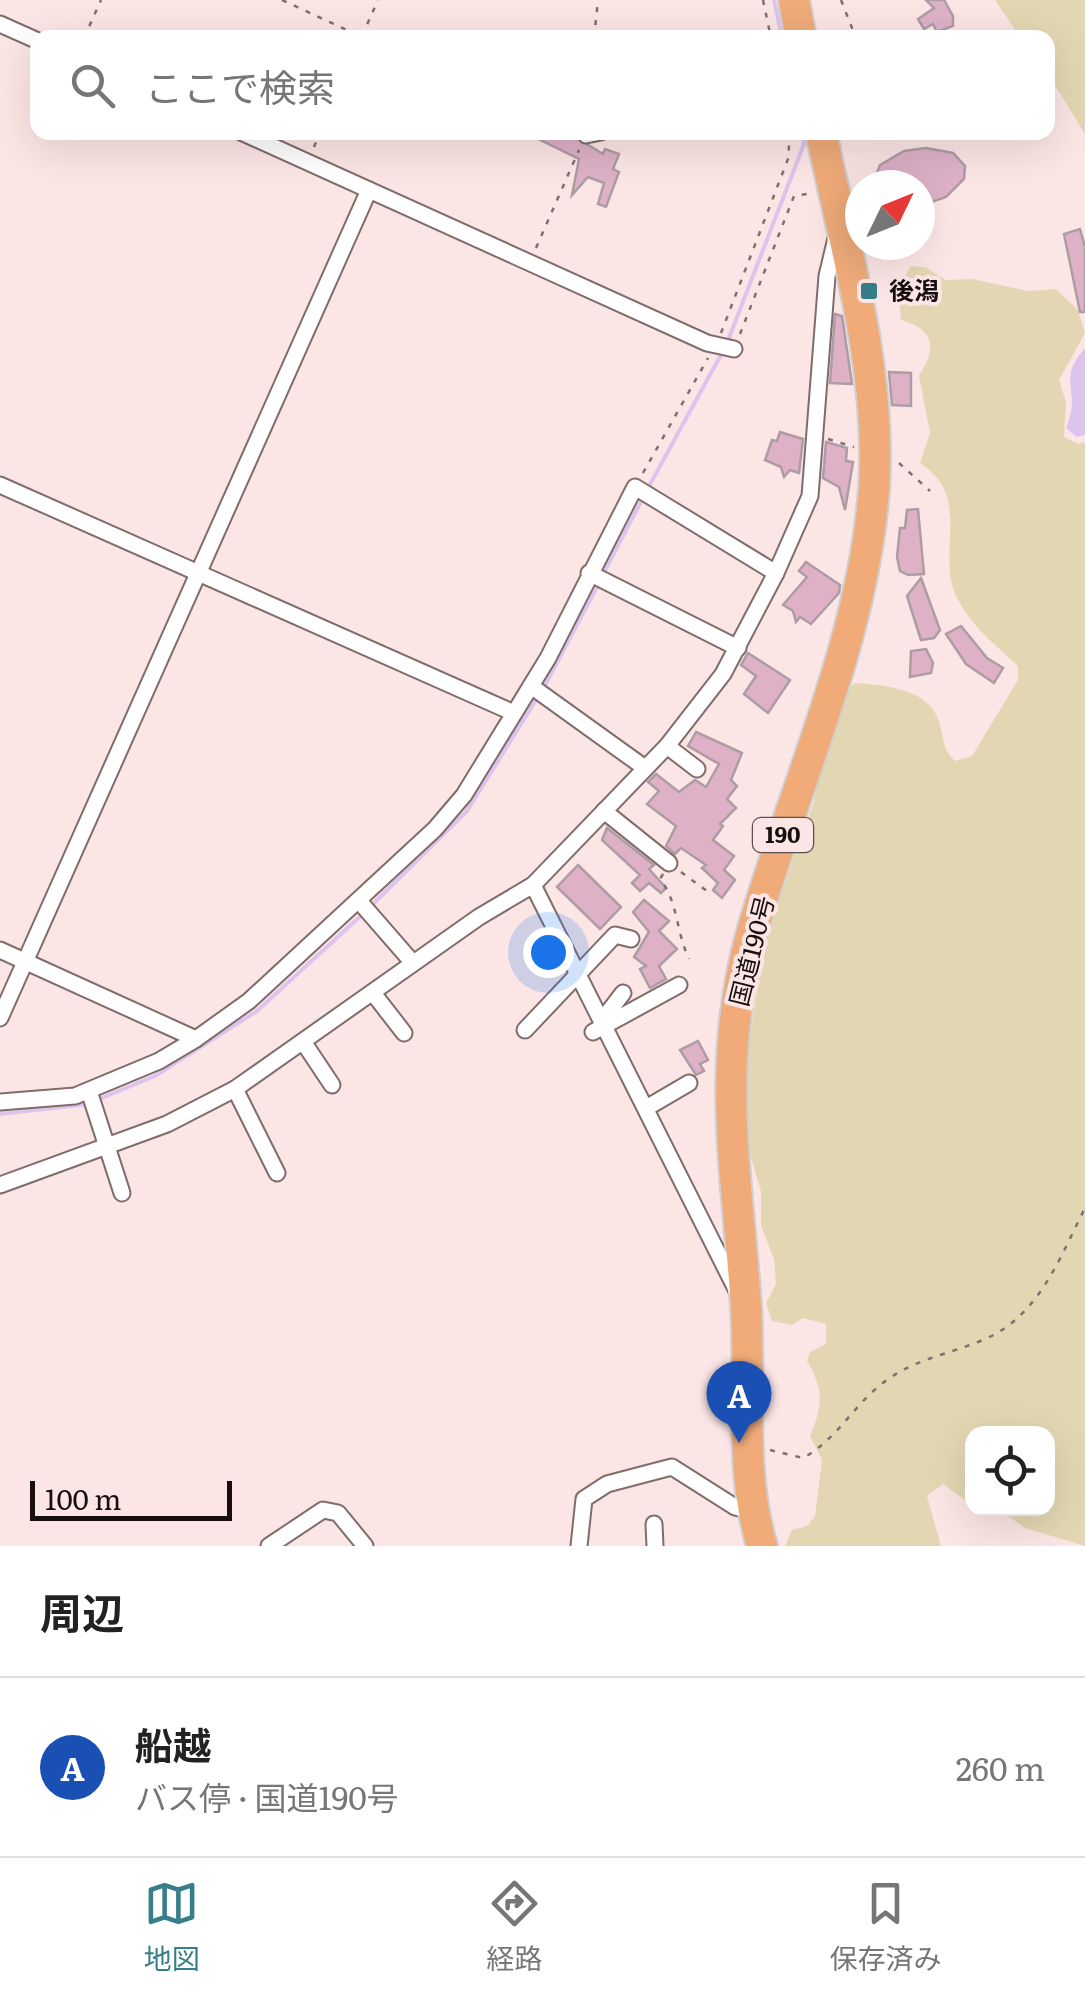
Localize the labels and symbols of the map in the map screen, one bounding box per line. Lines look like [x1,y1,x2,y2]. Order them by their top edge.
north arrow [845,170,935,260]
place label: 後潟 [889,271,939,308]
marker: 後潟 [858,280,880,302]
road number: 190 [753,818,813,852]
street label: 国道190号 [719,891,782,1010]
your location [523,927,574,978]
pin: A [706,1360,772,1443]
scale bar [30,1476,232,1520]

